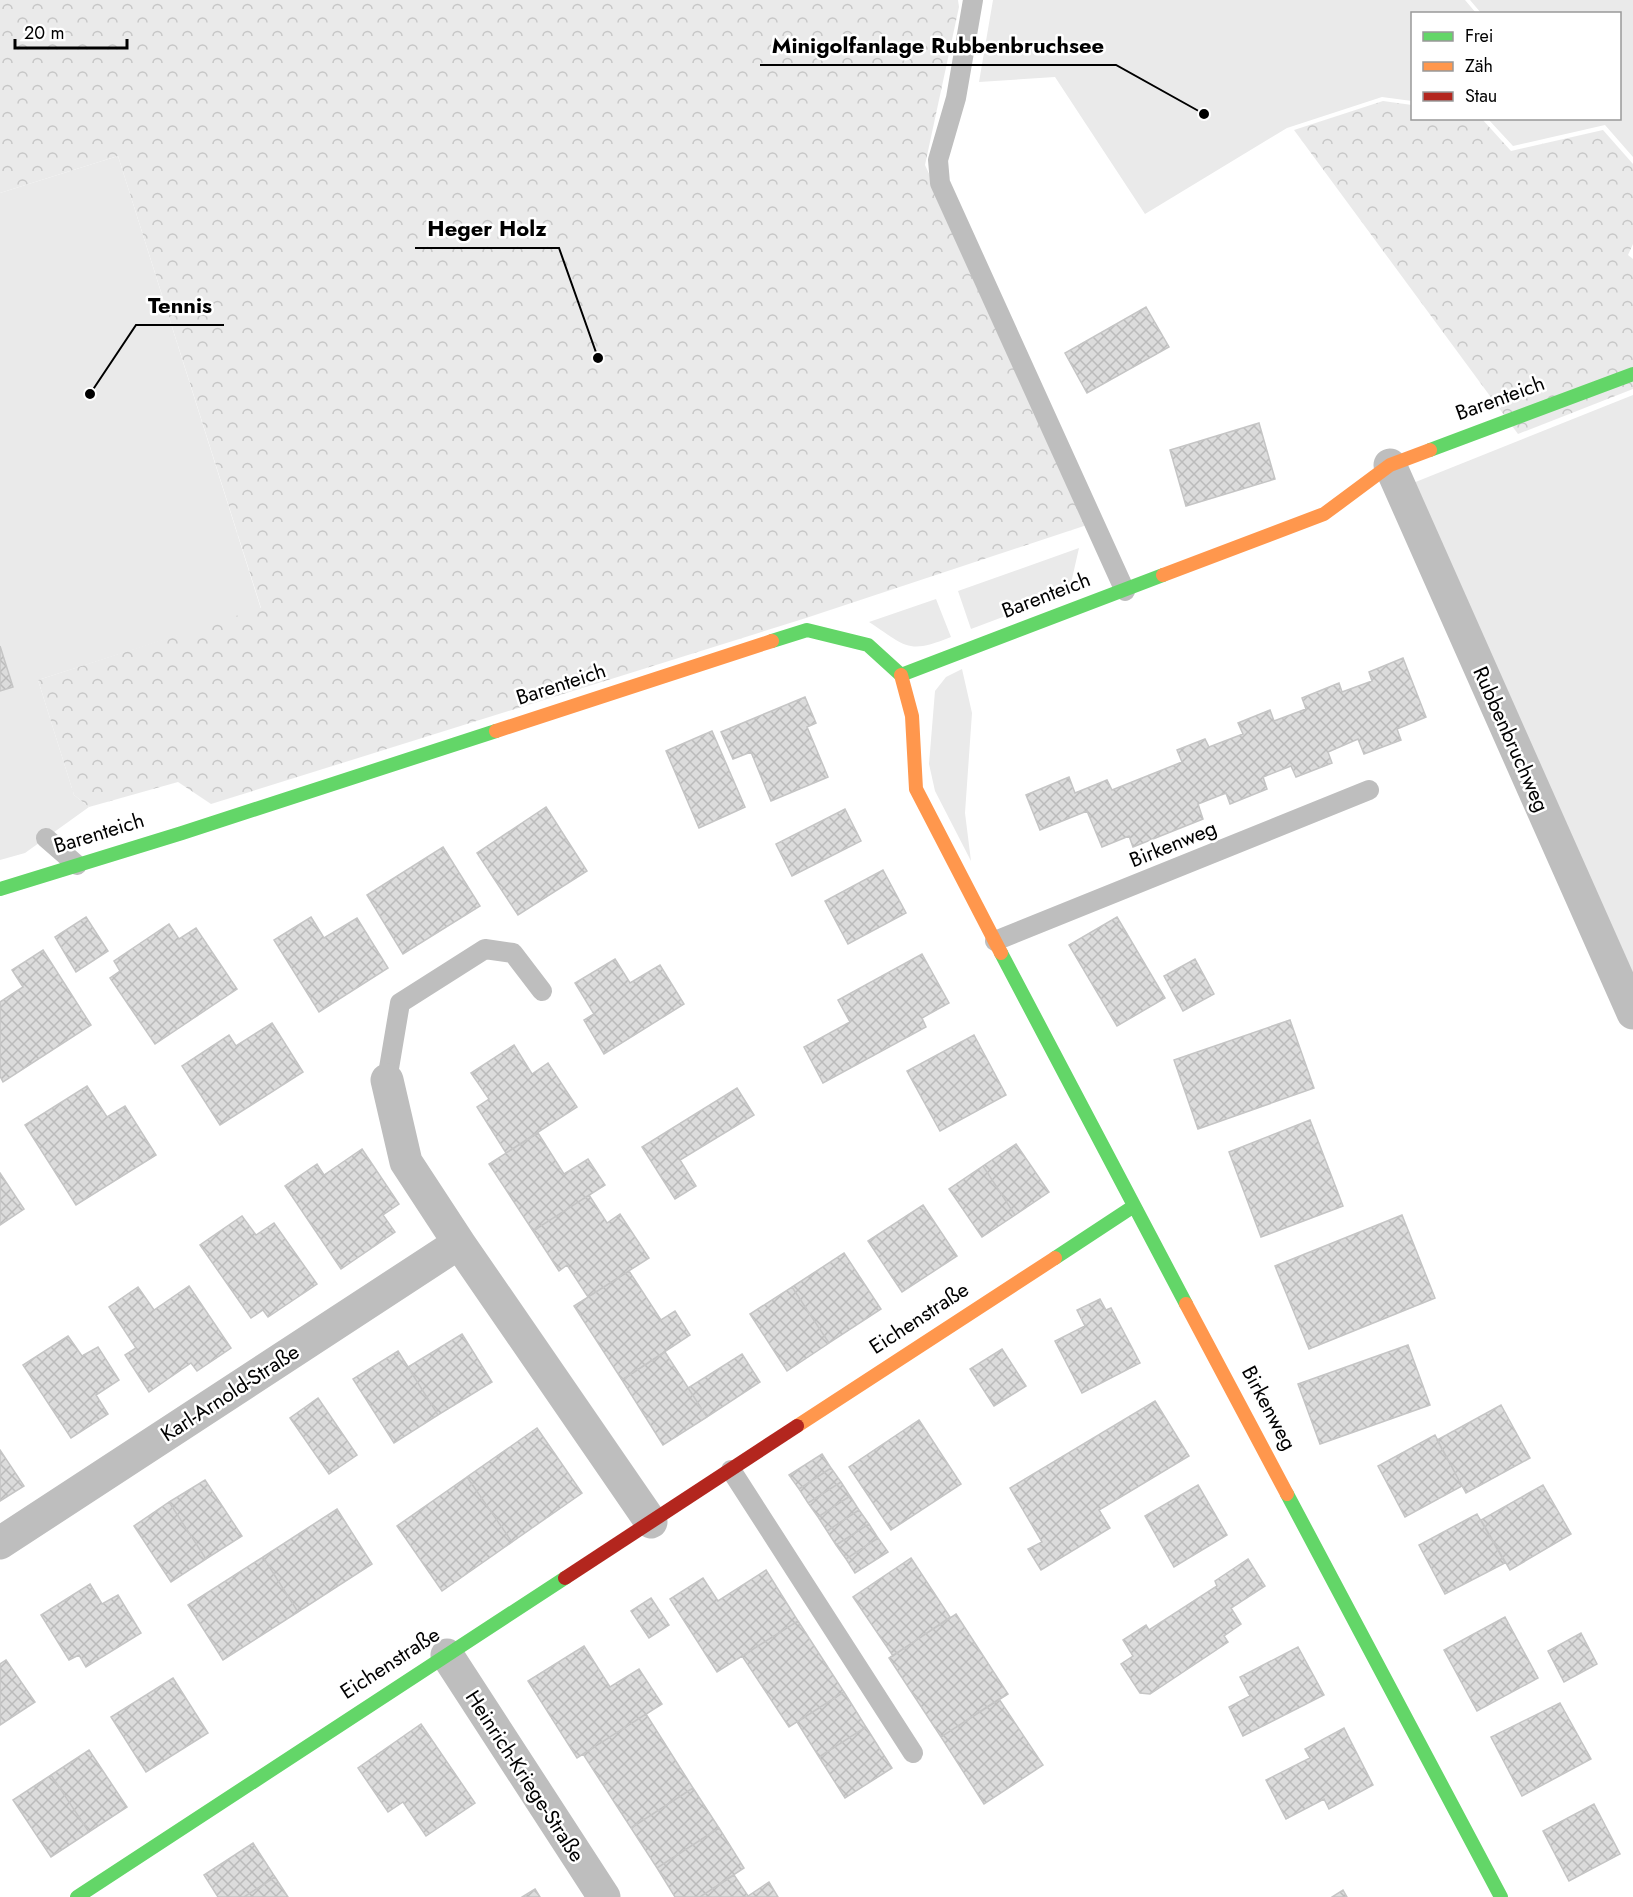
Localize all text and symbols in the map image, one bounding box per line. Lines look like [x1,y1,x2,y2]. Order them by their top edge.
scale bar [15,12,128,50]
legend [1411,12,1621,120]
text: 20 m [24,20,64,46]
text: Frei [1465,23,1494,49]
callout: Minigolfanlage Rubbenbruchsee [760,25,1116,65]
text: Minigolfanlage Rubbenbruchsee [772,29,1104,61]
text: Zäh [1465,53,1493,79]
text: Stau [1465,83,1497,109]
callout: Heger Holz [415,208,559,248]
text: Heger Holz [427,212,547,244]
callout: Tennis [136,285,224,325]
text: Tennis [148,289,212,321]
street label: Barenteich [1451,368,1549,428]
street label: Barenteich [997,564,1095,626]
street label: Barenteich [512,655,610,713]
street label: Rubbenbruchweg [1465,661,1557,817]
street label: Barenteich [50,805,148,861]
street label: Birkenweg [1125,813,1221,875]
street label: Eichenstraße [863,1274,975,1361]
street label: Karl-Arnold-Straße [155,1337,305,1449]
street label: Birkenweg [1234,1360,1304,1456]
street label: Eichenstraße [334,1619,446,1706]
street label: Heinrich-Kriege-Straße [458,1684,592,1868]

